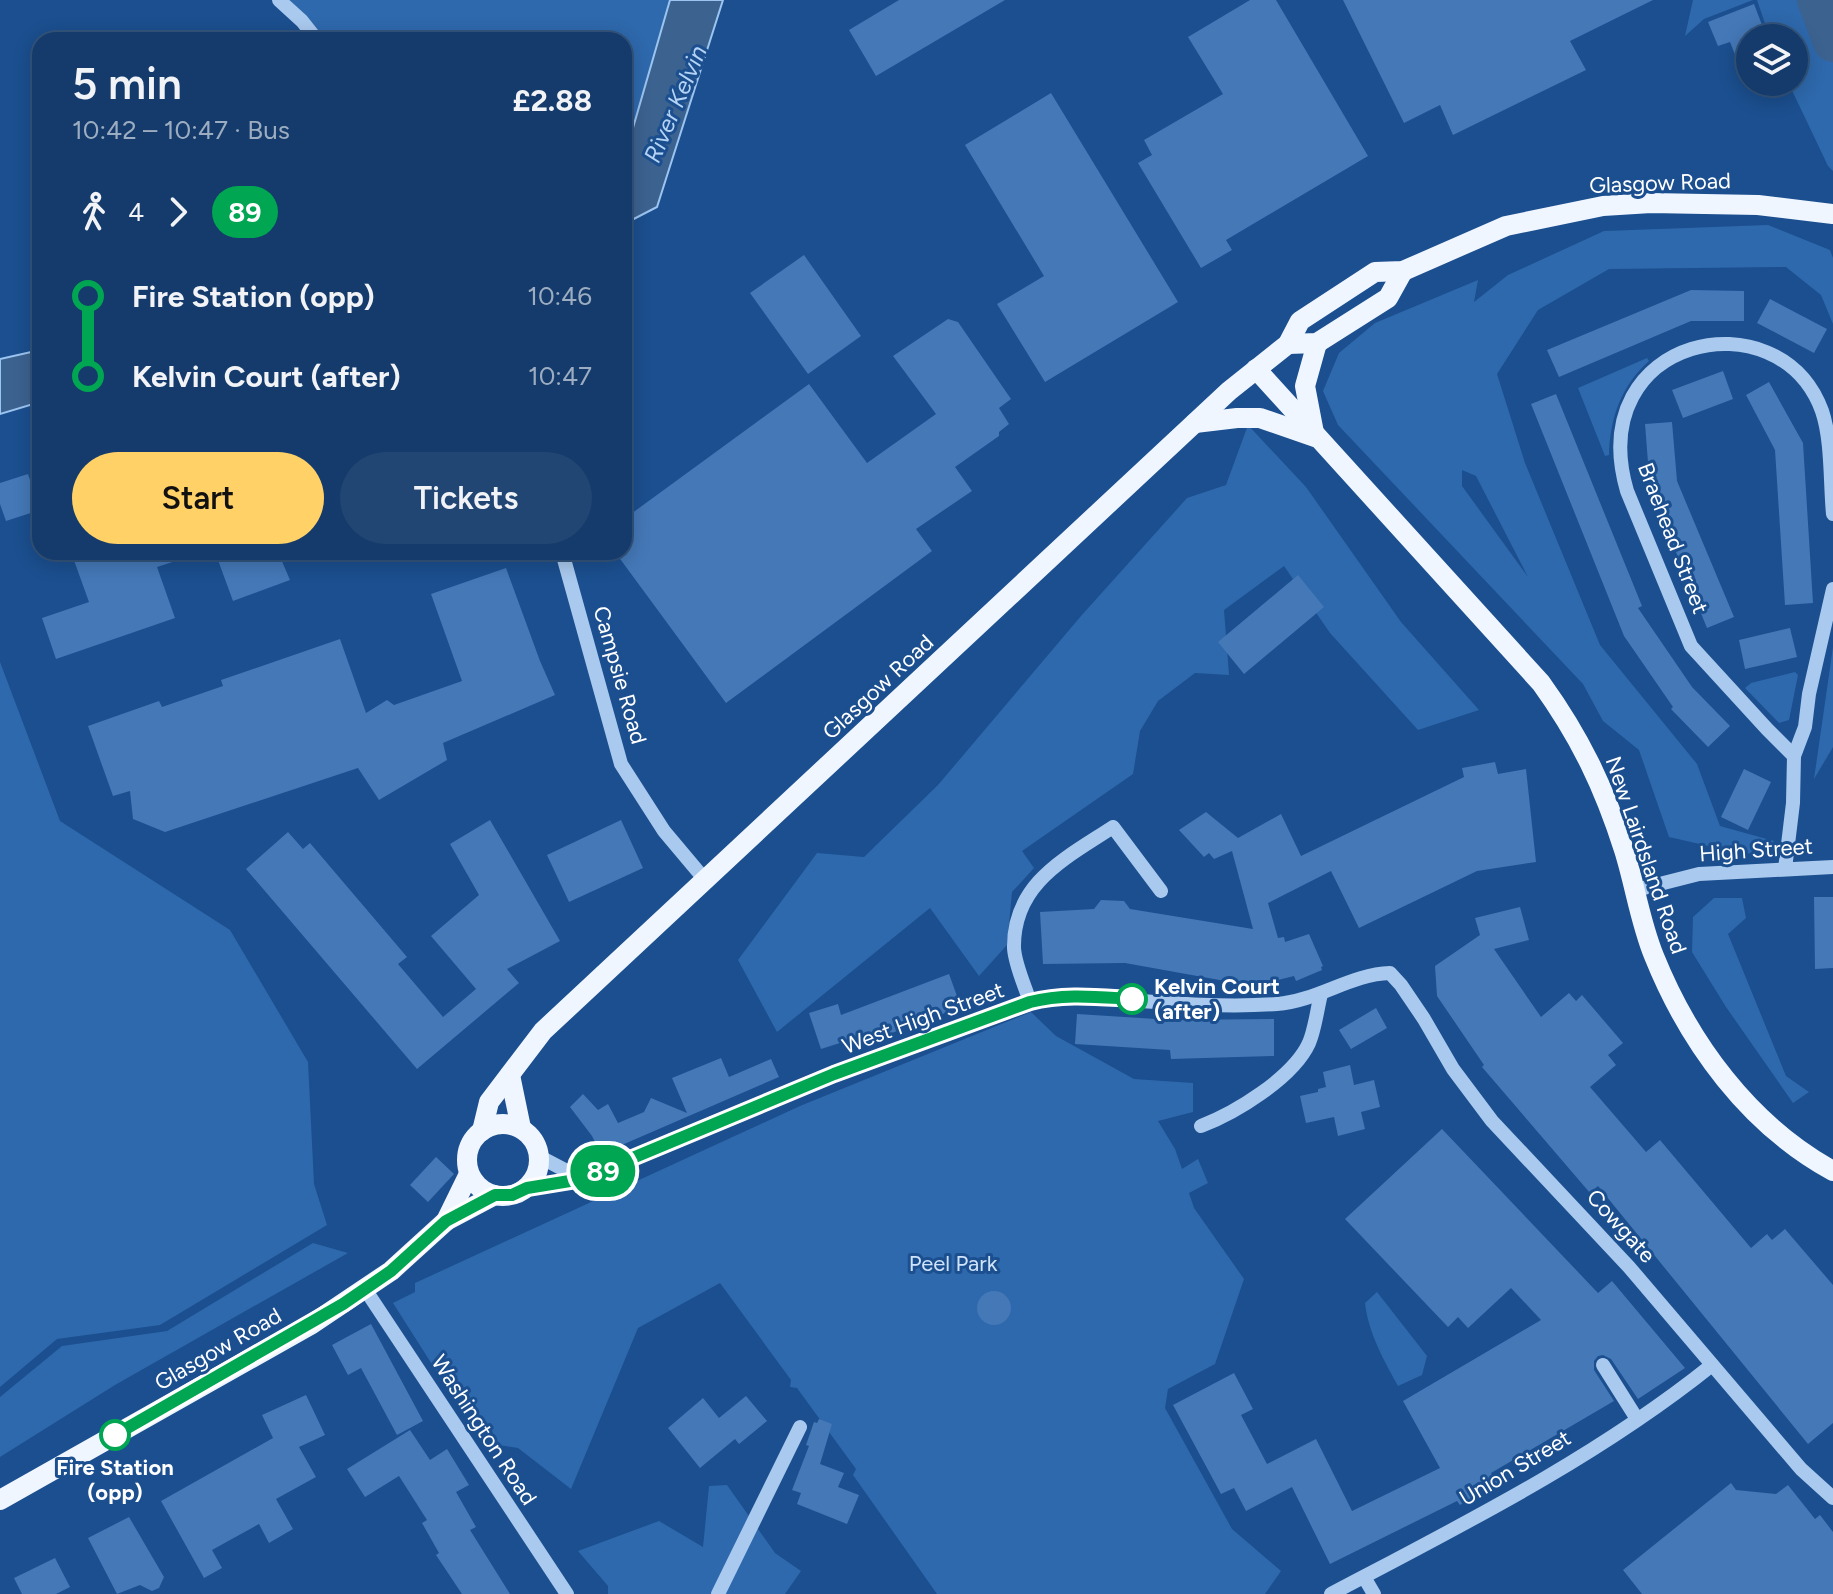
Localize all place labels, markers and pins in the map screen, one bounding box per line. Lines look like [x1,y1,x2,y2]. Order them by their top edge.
place label: Kelvin Court (after) [1154,973,1280,1025]
marker: Kelvin Court (after) [1117,984,1147,1014]
marker: Fire Station (opp) [100,1420,130,1450]
place label: Fire Station (opp) [56,1454,174,1506]

